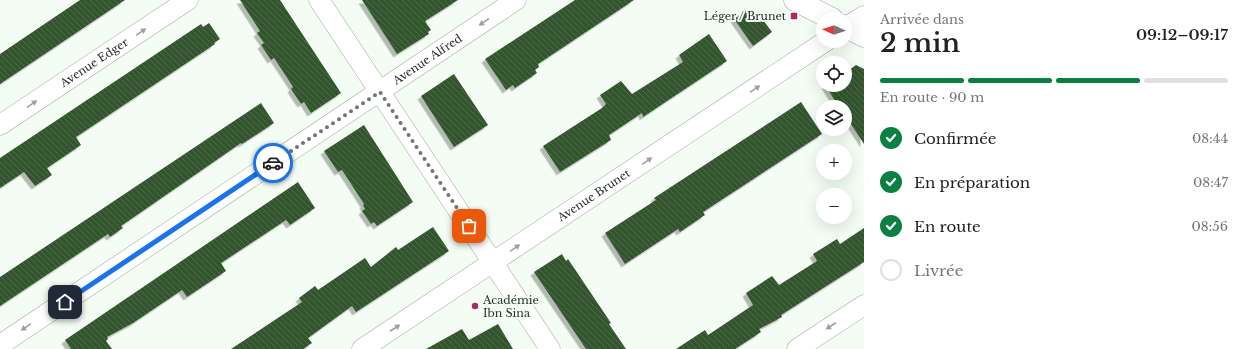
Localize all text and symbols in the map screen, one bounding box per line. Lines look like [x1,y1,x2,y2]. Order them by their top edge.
place label: Léger / Brunet [704,9,787,23]
marker: Léger / Brunet [789,11,799,21]
text: Arrivée dans [880,11,964,28]
north arrow [816,12,852,48]
map controls [816,12,852,224]
one-way arrow [478,18,489,26]
text: 09:12–09:17 [1136,25,1228,44]
text: 2 min [880,27,960,59]
one-way arrow [135,28,146,36]
street label: Avenue Alfred [389,31,465,88]
street label: Avenue Edger [57,34,131,91]
button: locate [816,56,852,92]
one-way arrow [749,85,761,92]
text: En route · 90 m [880,89,984,106]
one-way arrow [27,100,38,108]
button: layers [816,100,852,136]
icon: check [880,127,902,149]
text: Confirmée [914,129,996,148]
text: 08:44 [1192,130,1228,147]
courier [253,143,293,183]
button: + [816,144,852,180]
icon: car [262,152,284,174]
one-way arrow [641,157,652,165]
street label: Avenue Brunet [554,166,633,225]
icon: check [880,171,902,193]
text: En préparation [914,173,1030,192]
text: 08:47 [1193,174,1228,191]
button: − [816,188,852,224]
pin [452,209,486,243]
icon: bag [458,215,480,237]
icon: check [880,215,902,237]
text: En route [914,217,981,236]
text: 08:56 [1191,218,1228,235]
one-way arrow [510,244,520,252]
text: Livrée [914,261,963,280]
pin [48,285,82,319]
icon: home [54,291,76,313]
place label: Académie Ibn Sina [482,293,539,320]
marker: Académie Ibn Sina [470,301,480,311]
one-way arrow [826,323,837,330]
one-way arrow [21,324,32,331]
one-way arrow [389,324,401,331]

